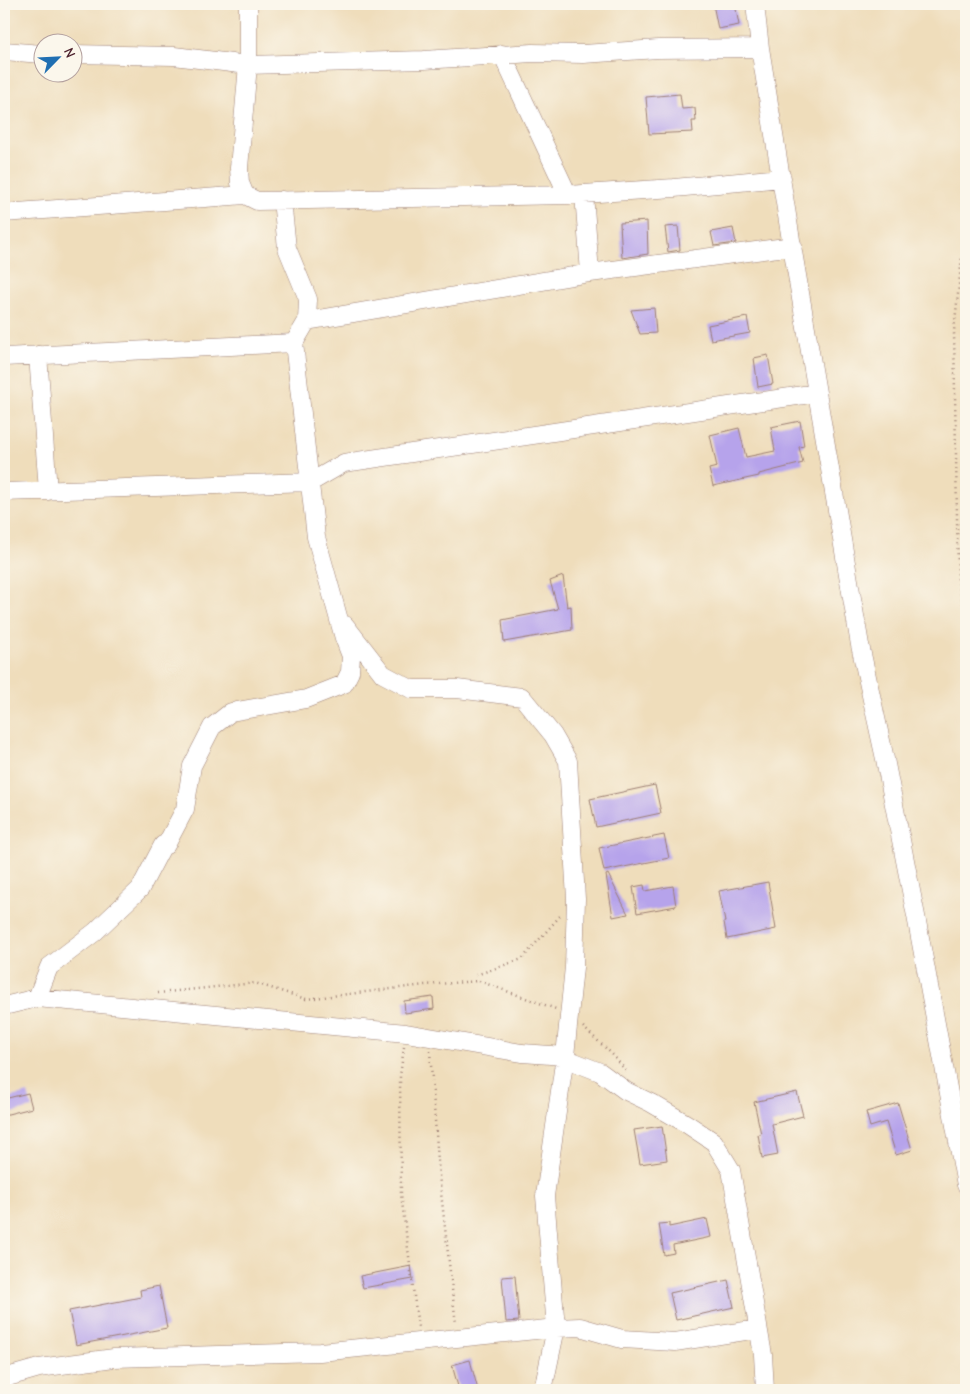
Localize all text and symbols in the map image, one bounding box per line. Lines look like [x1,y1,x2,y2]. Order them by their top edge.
north arrow [32,32,82,82]
text: N [60,45,79,61]

